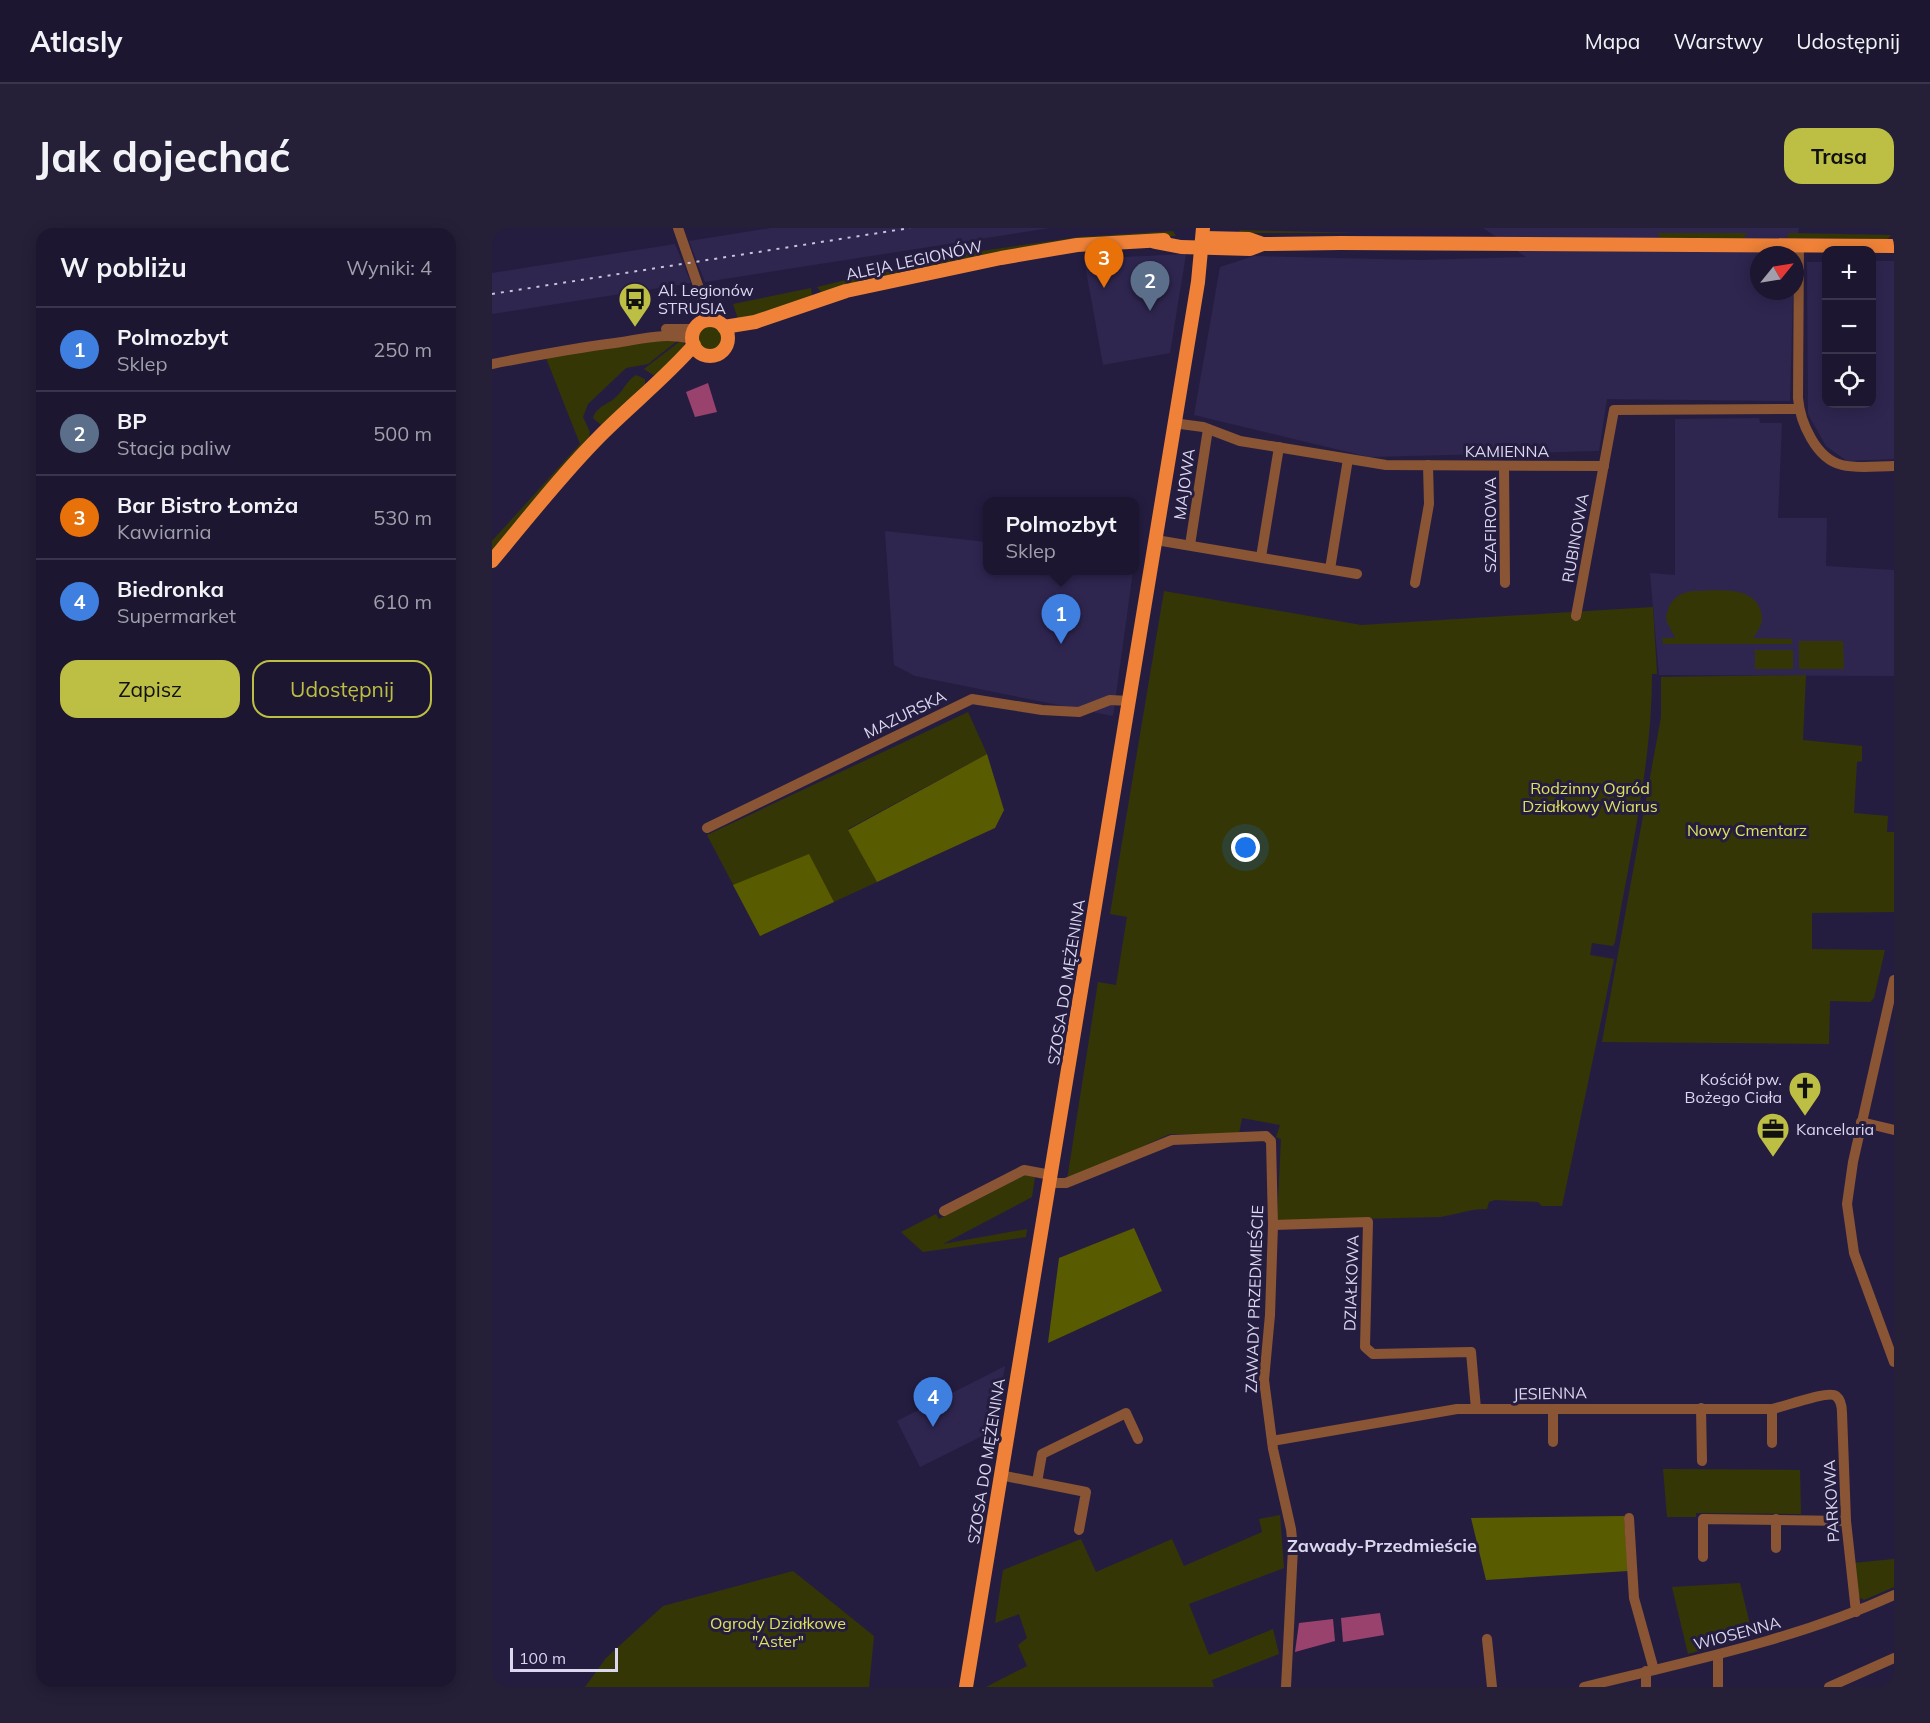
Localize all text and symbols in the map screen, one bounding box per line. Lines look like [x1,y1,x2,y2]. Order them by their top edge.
text: Atlasly [30,24,122,59]
text: Mapa [1585,28,1640,54]
text: Warstwy [1673,28,1763,54]
text: Udostępnij [1796,28,1900,54]
button: Trasa [1784,128,1894,184]
text: Jak dojechać [36,130,291,183]
street label: ALEJA LEGIONÓW [844,236,984,284]
pin: 3 [1084,238,1124,288]
north arrow [1750,246,1804,300]
map controls [1822,246,1876,408]
button: + [1822,246,1876,300]
text: W pobliżu [60,251,187,284]
text: Wyniki: 4 [346,255,432,280]
pin: 2 [1130,262,1170,311]
place label: Al. Legionów STRUSIA [658,280,754,318]
bus stop icon: Al. Legionów STRUSIA [617,281,653,328]
button: − [1822,300,1876,354]
text: Polmozbyt [117,323,228,351]
text: 1 [74,337,86,362]
text: 250 m [373,337,432,362]
text: Sklep [117,351,167,376]
button: locate [1822,354,1876,408]
text: BP [117,407,147,435]
text: 2 [74,421,86,446]
text: 500 m [373,421,432,446]
text: Stacja paliw [117,435,231,460]
street label: KAMIENNA [1465,441,1549,461]
street label: MAJOWA [1169,447,1199,521]
street label: SZAFIROWA [1480,477,1500,573]
text: Bar Bistro Łomża [117,491,298,519]
street label: RUBINOWA [1557,491,1593,584]
popup [983,497,1139,575]
text: 3 [74,505,86,530]
text: 530 m [373,505,432,530]
text: Polmozbyt [1005,510,1117,538]
text: Kawiarnia [117,519,211,544]
text: Sklep [1005,538,1056,563]
text: Biedronka [117,575,224,603]
text: 4 [74,589,86,614]
text: 610 m [373,589,432,614]
pin: 1 [1042,594,1080,644]
text: Supermarket [117,603,236,628]
button: Zapisz [60,660,240,718]
button: Udostępnij [252,660,432,718]
street label: MAZURSKA [861,685,950,743]
park label: Rodzinny Ogród Działkowy Wiarus [1522,778,1658,816]
park label: Nowy Cmentarz [1687,820,1807,840]
your location [1231,833,1260,862]
street label: SZOSA DO MĘŻENINA [1043,897,1089,1066]
place label: Kościół pw. Bożego Ciała [1685,1069,1782,1107]
church icon: Kościół pw. Bożego Ciała [1787,1070,1823,1117]
office icon: Kancelaria [1755,1111,1791,1158]
place label: Kancelaria [1796,1119,1874,1139]
street label: ZAWADY PRZEDMIEŚCIE [1241,1205,1267,1393]
street label: DZIAŁKOWA [1339,1234,1363,1331]
street label: SZOSA DO MĘŻENINA [963,1376,1009,1545]
pin: 4 [914,1378,952,1427]
street label: JESIENNA [1513,1382,1587,1404]
street label: PARKOWA [1819,1459,1843,1543]
district label: Zawady-Przedmieście [1287,1534,1477,1557]
street label: WIOSENNA [1691,1612,1783,1654]
park label: Ogrody Działkowe "Aster" [710,1613,846,1651]
scale bar [510,1645,618,1672]
text: 100 m [519,1648,566,1668]

